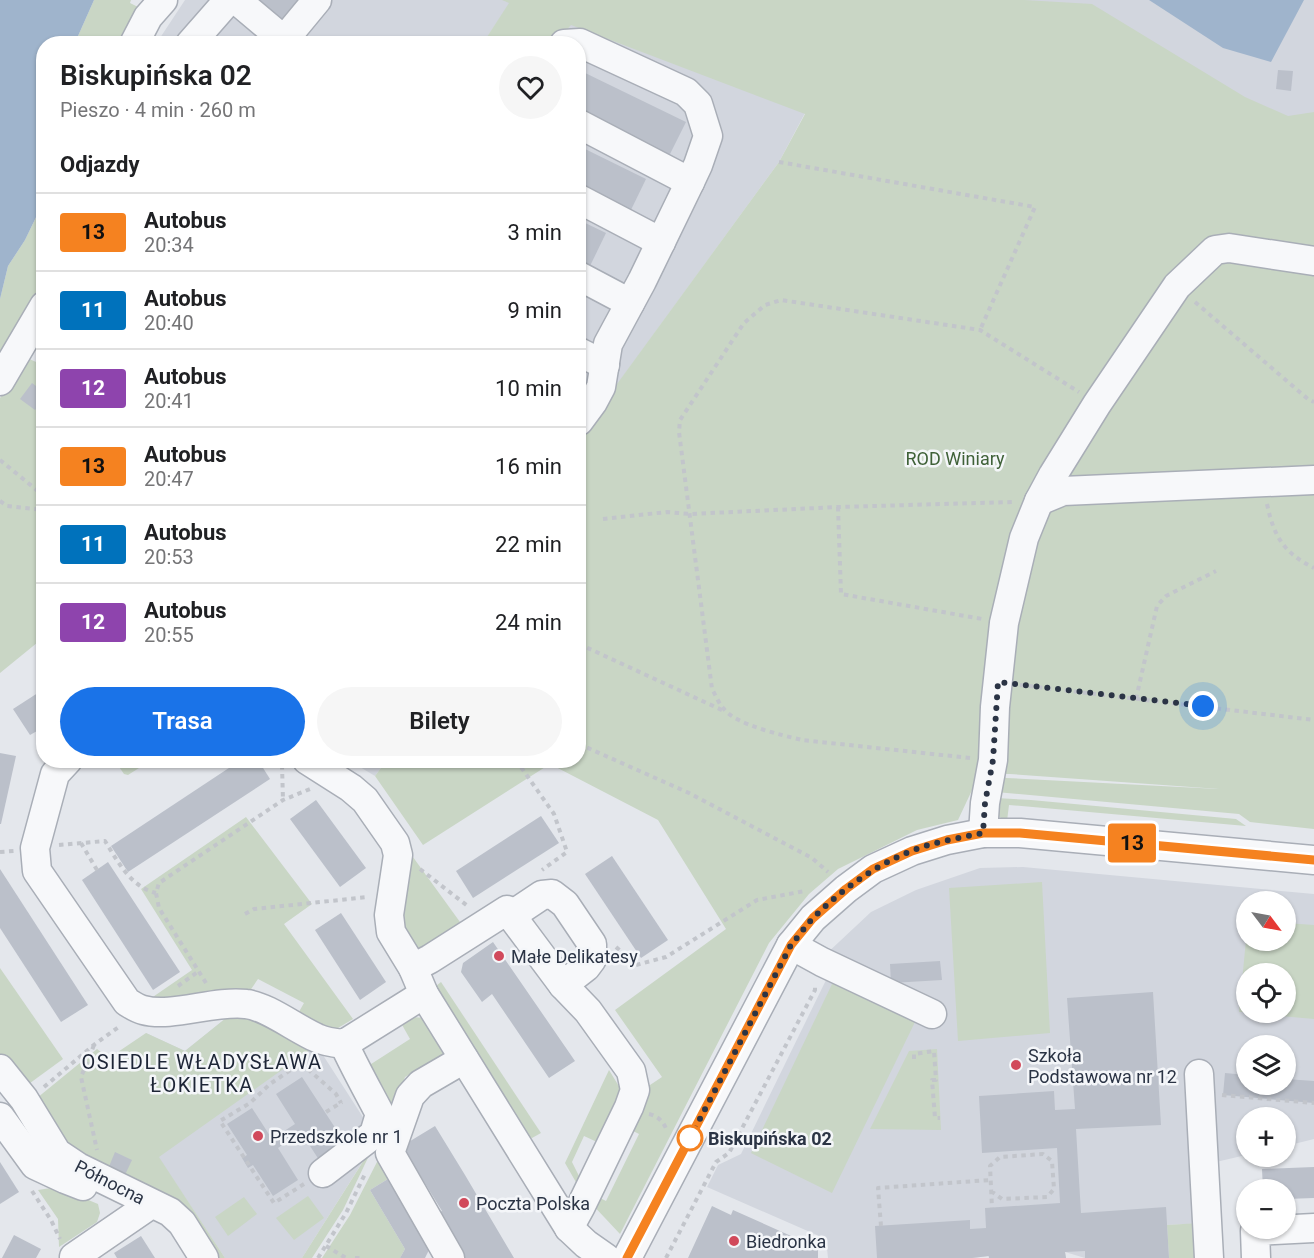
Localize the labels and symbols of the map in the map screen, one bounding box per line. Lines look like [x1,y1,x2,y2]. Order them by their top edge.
park label: ROD Winiary [906,448,1005,469]
your location [1188,691,1218,721]
line badge: 13 [1105,824,1159,862]
north arrow [1236,891,1296,951]
place label: Małe Delikatesy [511,946,638,967]
marker: Małe Delikatesy [492,949,506,963]
place label: Szkoła Podstawowa nr 12 [1028,1045,1177,1087]
district label: OSIEDLE WŁADYSŁAWA ŁOKIETKA [81,1050,323,1097]
marker: Szkoła Podstawowa nr 12 [1009,1058,1023,1072]
marker: Biskupińska 02 [677,1125,703,1151]
place label: Przedszkole nr 1 [270,1126,403,1147]
place label: Biskupińska 02 [708,1128,832,1149]
marker: Przedszkole nr 1 [251,1129,265,1143]
street label: Północna [71,1155,149,1209]
place label: Poczta Polska [476,1193,590,1214]
marker: Poczta Polska [457,1196,471,1210]
place label: Biedronka [746,1231,826,1252]
marker: Biedronka [727,1234,741,1248]

